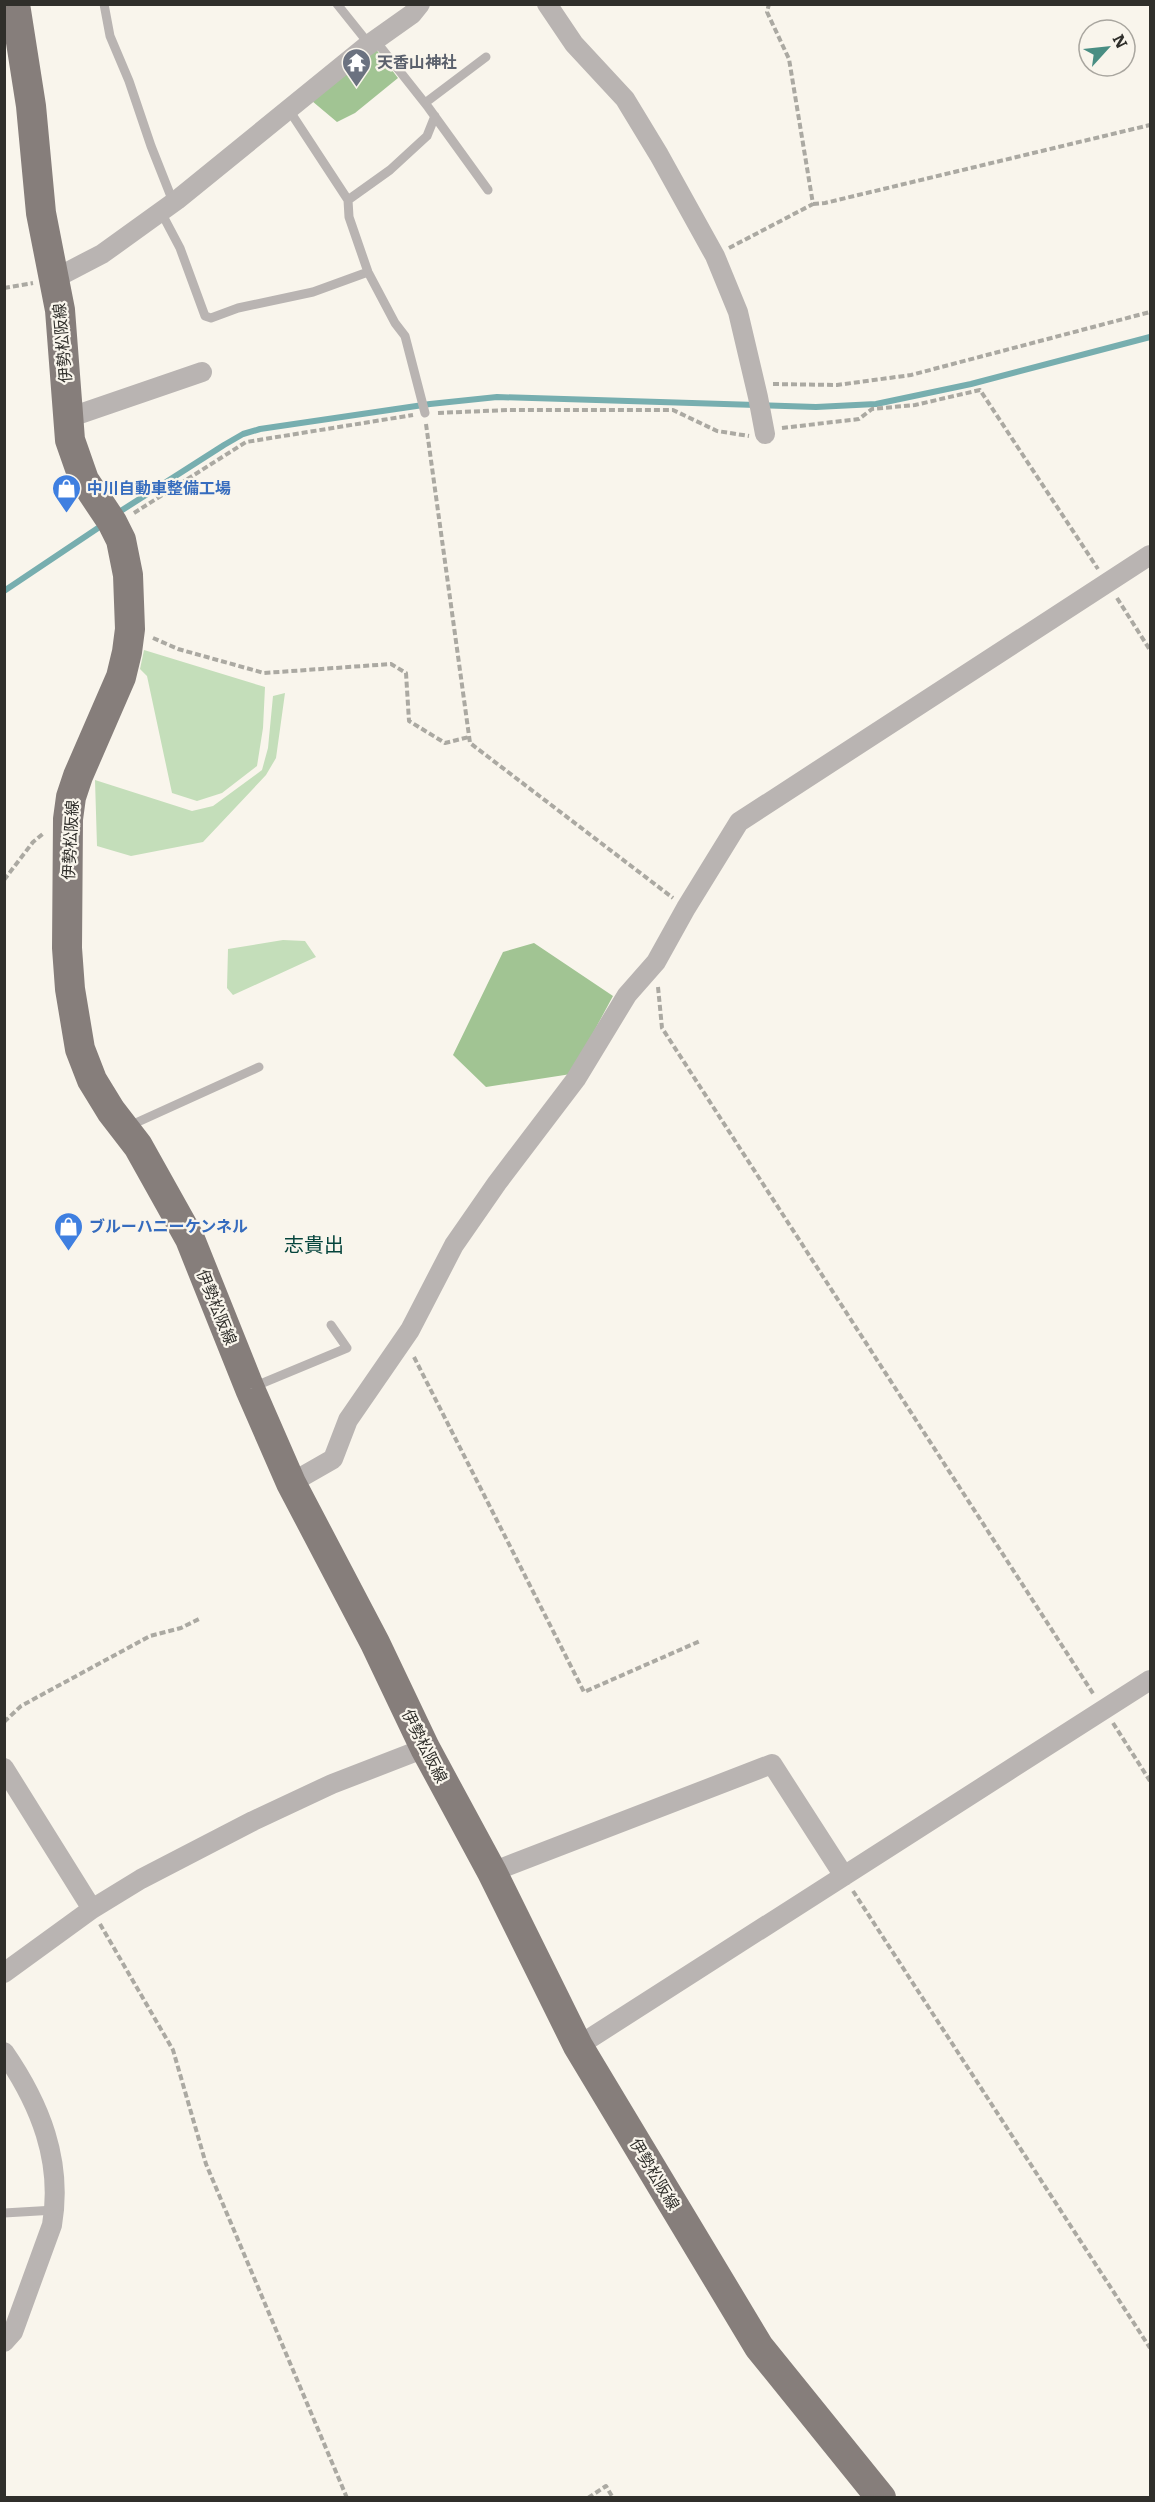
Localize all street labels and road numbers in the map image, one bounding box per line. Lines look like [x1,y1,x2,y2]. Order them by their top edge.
street label: 伊勢松阪線 [46,302,76,384]
street label: 伊勢松阪線 [55,799,83,881]
street label: 伊勢松阪線 [192,1265,244,1348]
street label: 伊勢松阪線 [397,1704,455,1787]
street label: 伊勢松阪線 [625,2133,687,2214]

